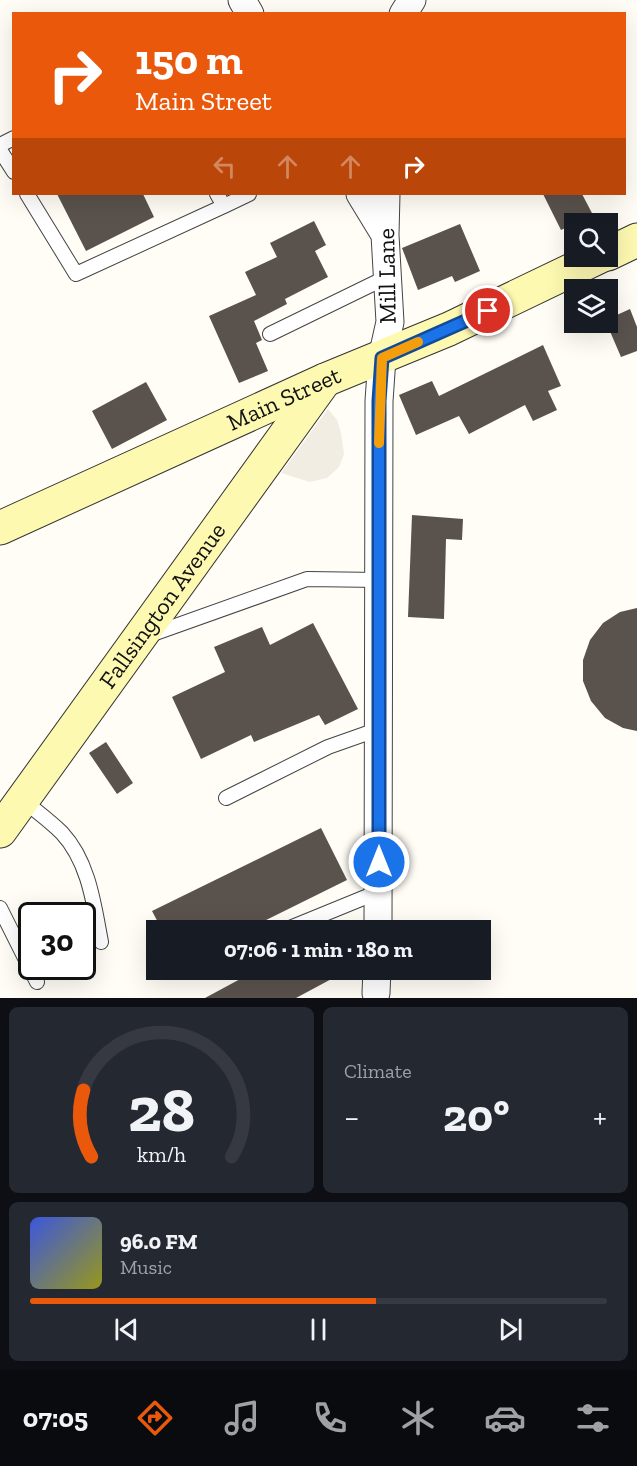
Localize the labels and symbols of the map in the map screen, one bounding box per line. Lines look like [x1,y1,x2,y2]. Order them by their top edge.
street label: Mill Lane [371,228,402,324]
pin [462,285,513,336]
street label: Main Street [222,360,345,437]
street label: Fallsington Avenue [93,517,232,694]
position arrow [347,830,411,894]
speed limit sign: 30 [18,902,96,980]

